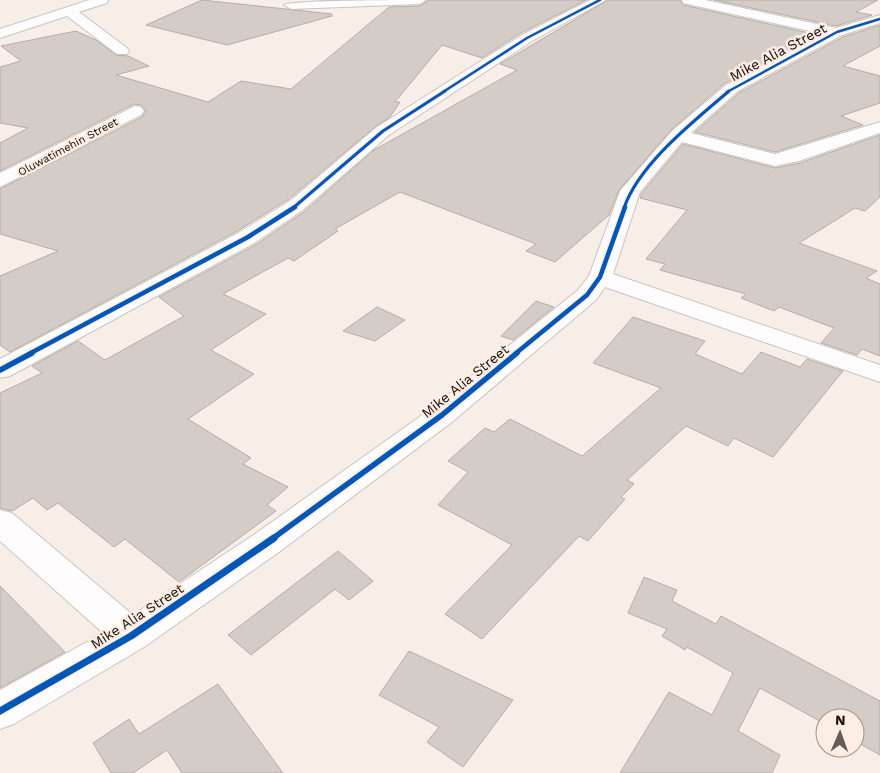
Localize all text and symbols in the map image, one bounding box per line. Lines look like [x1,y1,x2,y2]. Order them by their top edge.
street label: Mike Alia Street [727,20,829,84]
street label: Oluwatimehin Street [16,115,121,179]
street label: Mike Alia Street [418,341,512,421]
street label: Mike Alia Street [88,580,187,652]
north arrow [815,708,865,758]
text: N [835,712,846,728]

